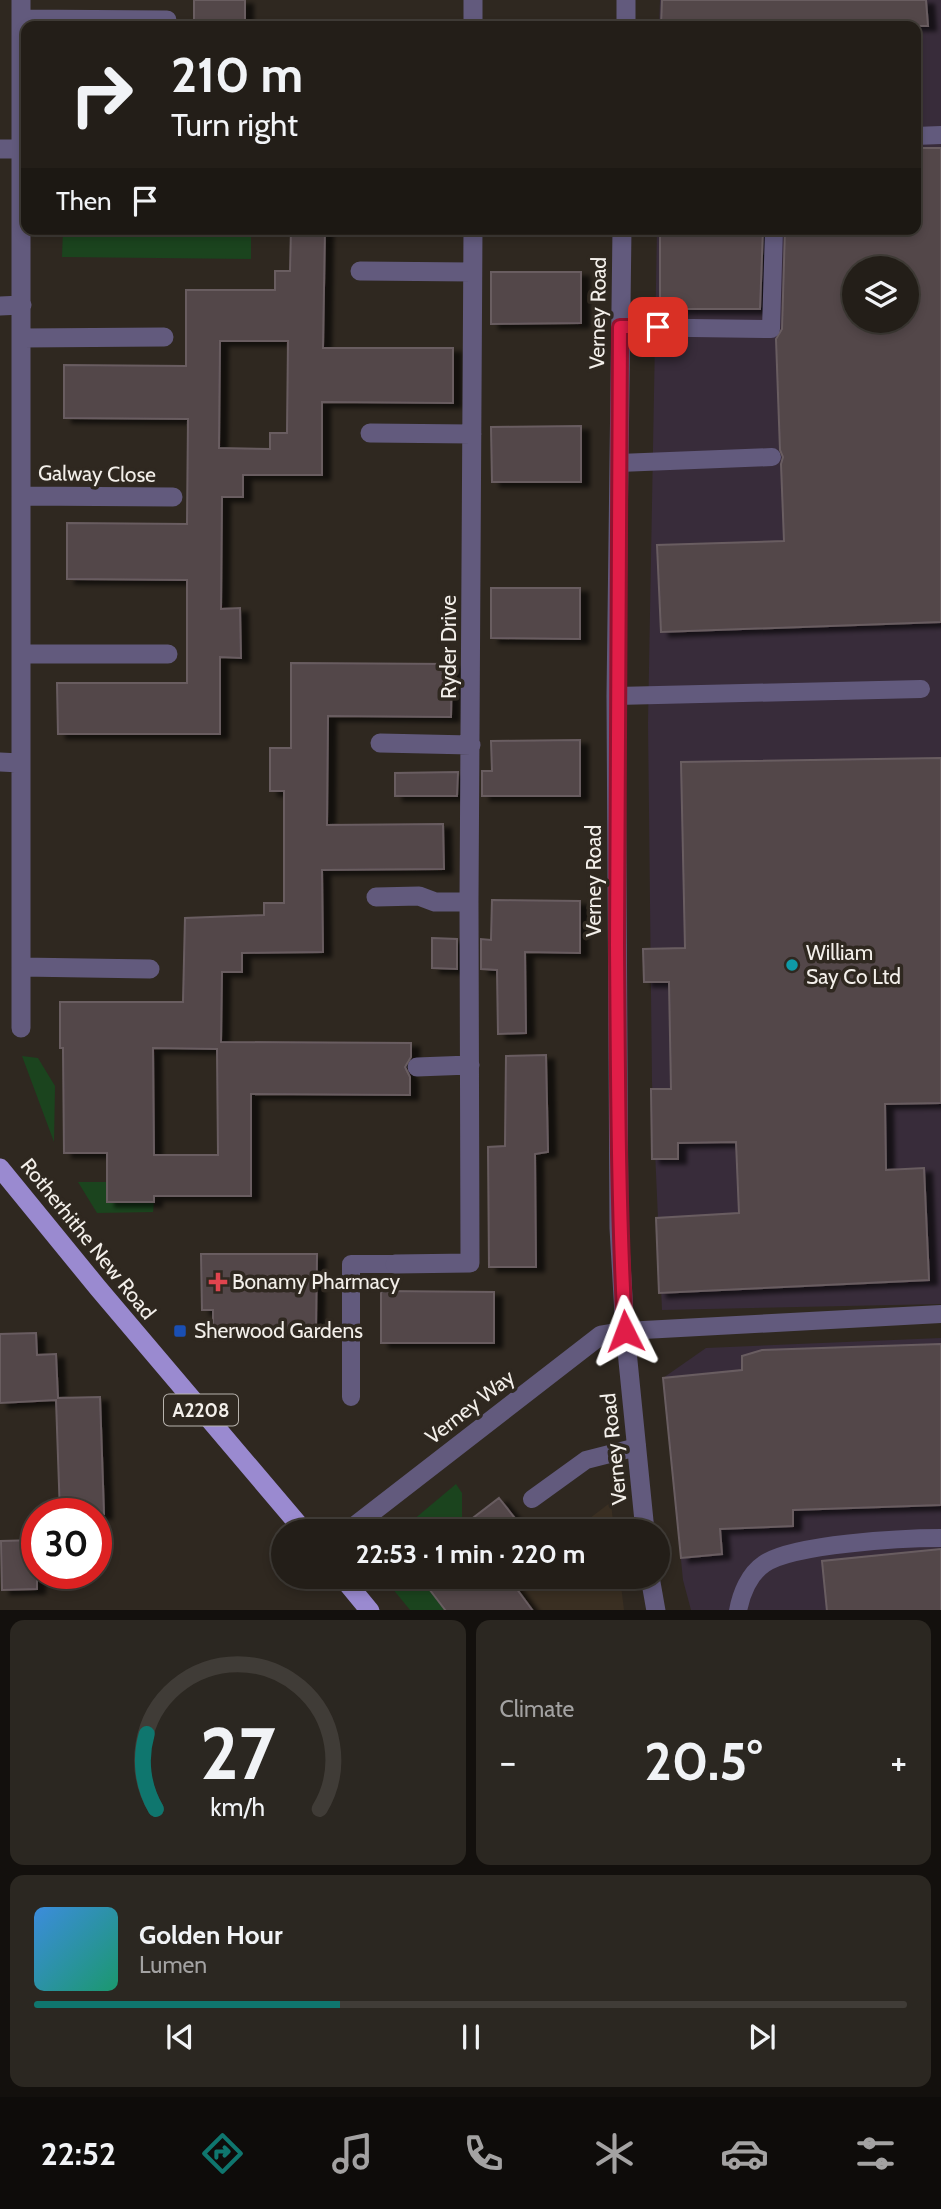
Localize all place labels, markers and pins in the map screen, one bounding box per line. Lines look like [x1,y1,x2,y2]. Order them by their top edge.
pin [628,297,688,357]
place label: William Say Co Ltd [806,940,901,989]
marker: William Say Co Ltd [784,957,800,973]
place label: Bonamy Pharmacy [232,1269,400,1294]
marker: Bonamy Pharmacy [210,1274,226,1290]
place label: Sherwood Gardens [194,1318,363,1343]
marker: Sherwood Gardens [172,1323,188,1339]

